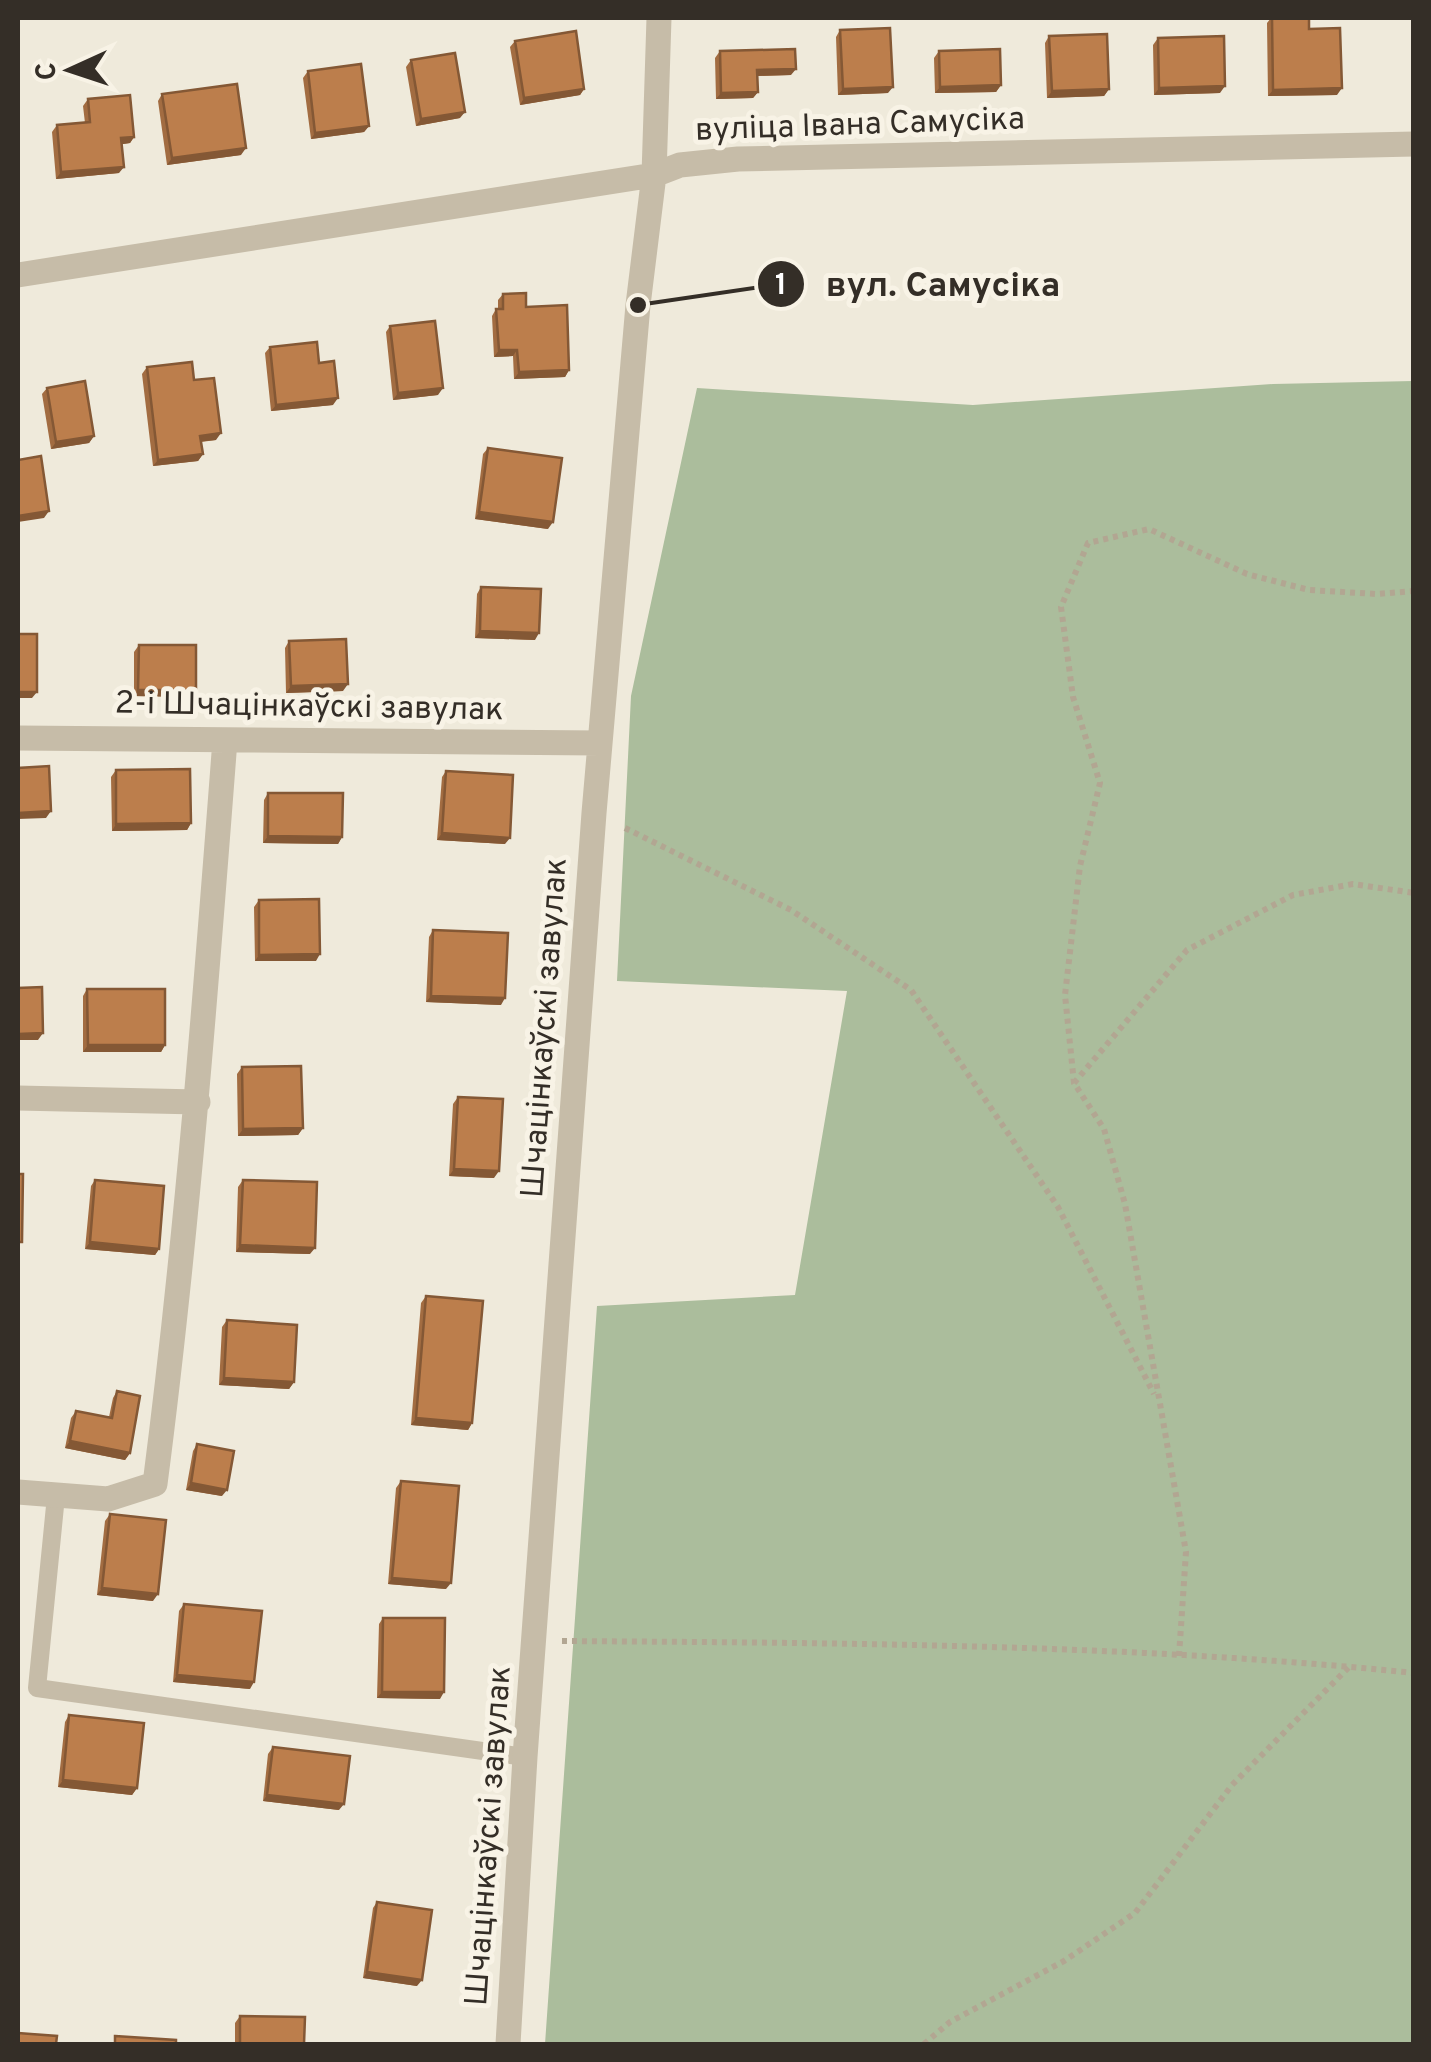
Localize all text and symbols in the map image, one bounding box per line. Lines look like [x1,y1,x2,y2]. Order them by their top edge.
north arrow [20,20,120,120]
text: С [30,61,66,81]
street label: вуліца Івана Самусіка [695,100,1025,152]
callout: вул. Самусіка [756,251,1081,316]
text: вул. Самусіка [826,265,1060,309]
text: 1 [775,268,787,305]
street label: 2-і Шчацінкаўскі завулак [114,685,504,731]
street label: Шчацінкаўскі завулак [514,857,578,1199]
street label: Шчацінкаўскі завулак [458,1665,522,2007]

